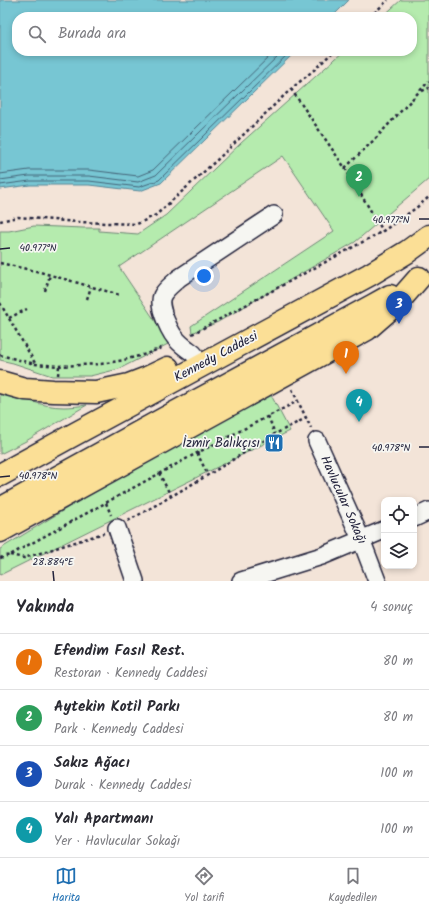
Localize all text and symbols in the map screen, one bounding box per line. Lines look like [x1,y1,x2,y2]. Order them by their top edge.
search box [12,12,417,56]
text: Burada ara [58,22,126,46]
icon: search [26,23,48,45]
pin: 2 [346,164,372,197]
text: 40.977°N [372,212,410,228]
text: 40.977°N [19,240,57,256]
your location [194,266,214,286]
pin: 3 [386,291,412,324]
street label: Kennedy Caddesi [170,326,263,388]
pin: 1 [333,341,359,374]
pin: 4 [346,389,372,422]
restaurant icon: İzmir Balıkçısı [263,432,285,454]
place label: İzmir Balıkçısı [182,433,260,454]
text: 40.978°N [372,440,410,456]
street label: Havlucular Sokağı [314,452,372,548]
text: 40.978°N [19,468,57,484]
map controls [381,497,417,569]
button: locate [381,497,417,533]
button: layers [381,533,417,569]
text: 28.884°E [33,554,75,570]
text: Yakında [16,594,74,621]
text: 4 sonuç [370,597,413,618]
text: Efendim Fasıl Rest. [54,639,185,663]
text: 1 [27,651,31,672]
text: 80 m [383,651,413,672]
text: Restoran · Kennedy Caddesi [54,663,207,684]
text: Aytekin Kotil Parkı [54,695,180,719]
text: 2 [25,707,33,728]
text: 80 m [383,707,413,728]
text: Park · Kennedy Caddesi [54,719,183,740]
text: Sakız Ağacı [54,751,130,775]
text: 3 [25,763,33,784]
text: 100 m [380,763,413,784]
text: Durak · Kennedy Caddesi [54,775,191,796]
text: Yalı Apartmanı [54,807,153,831]
text: 4 [25,819,33,840]
text: 100 m [380,819,413,840]
text: Yer · Havlucular Sokağı [54,831,180,852]
tab: Harita [52,865,80,907]
tab: Yol tarifi [184,865,224,907]
tab: Kaydedilen [328,865,377,907]

